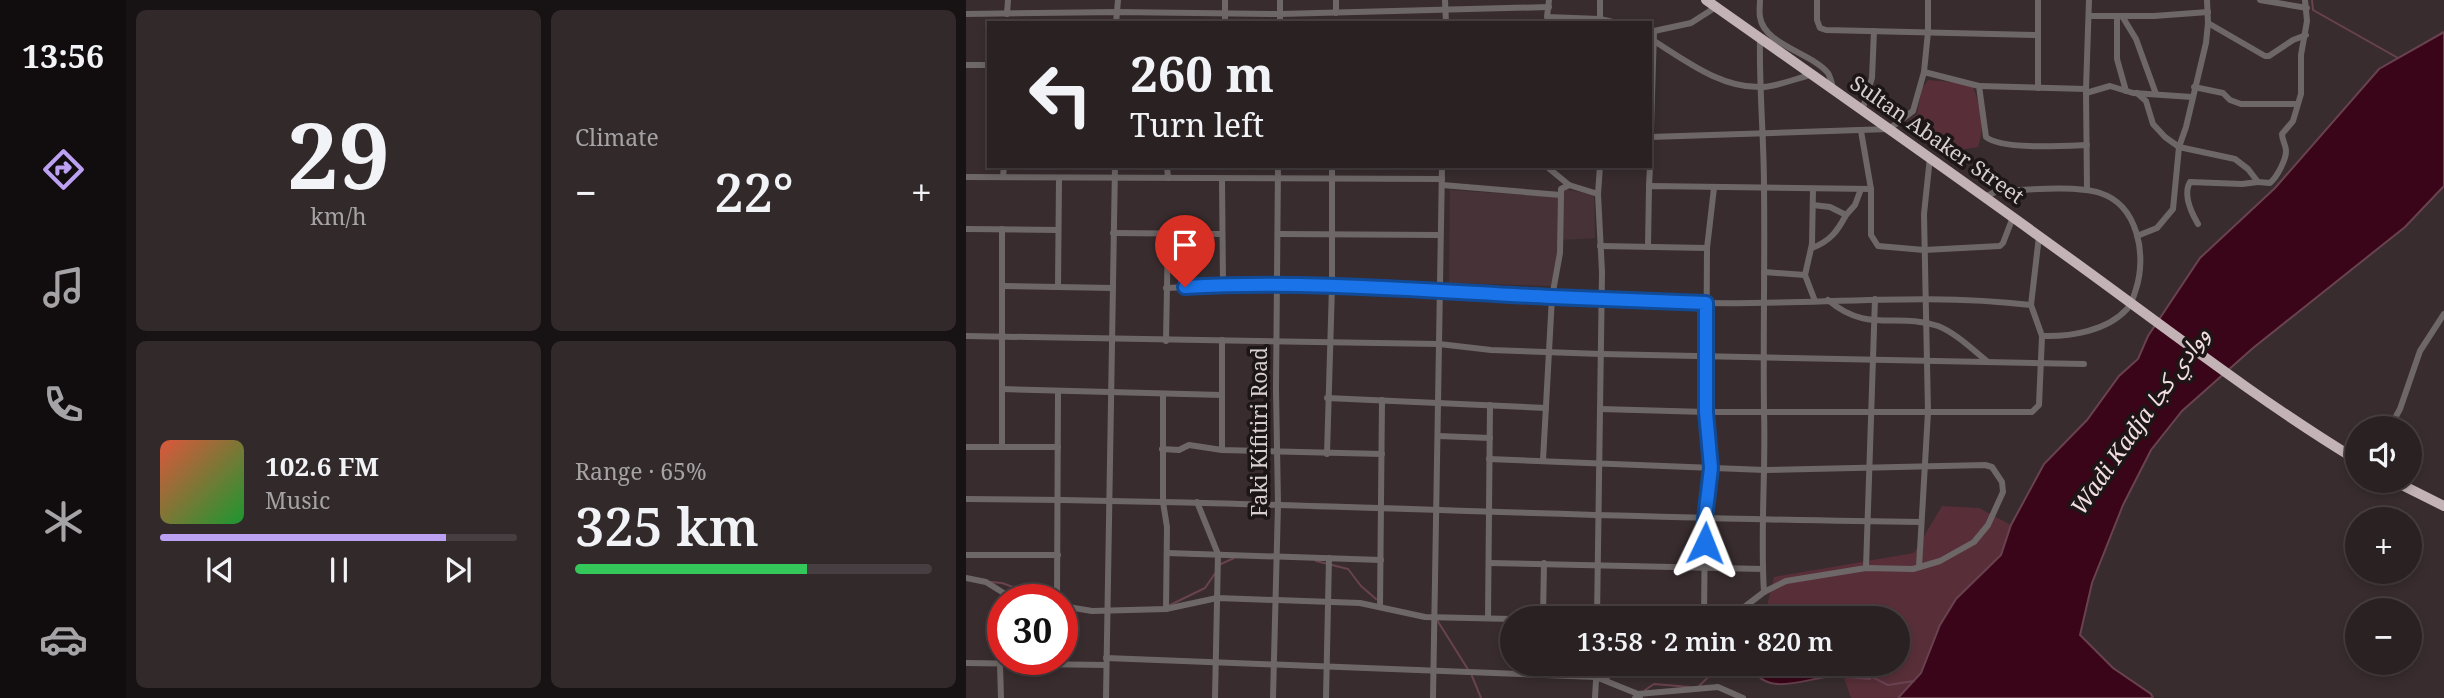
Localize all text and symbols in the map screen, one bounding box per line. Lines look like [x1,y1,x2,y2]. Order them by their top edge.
text: 13:56 [22,34,104,77]
text: 260 m [1130,40,1274,106]
icon: left [1015,49,1106,140]
street label: Sultan Abaker Street [1845,69,2030,210]
text: 29 [287,92,390,216]
text: Turn left [1130,103,1264,146]
text: Climate [575,121,659,153]
icon: directions [39,145,88,194]
text: 22° [714,156,794,227]
text: − [575,166,597,218]
text: + [911,166,932,218]
text: km/h [310,200,367,232]
pin [1155,215,1215,287]
icon: arrive [1166,226,1204,264]
icon: music [39,263,88,312]
water label: Wadi Kadja ووادي كجا [2062,320,2219,523]
street label: Faki Kifitiri Road [1245,347,1273,517]
icon: phone [39,380,88,429]
map controls [2345,416,2422,675]
button: sound [2345,416,2422,493]
text: 102.6 FM [265,448,379,484]
text: Range · 65% [575,455,707,487]
text: Music [265,484,330,516]
text: 325 km [575,490,759,561]
icon: climate [39,497,88,546]
position arrow [1668,506,1742,580]
button: + [2345,507,2422,584]
icon: previous [201,551,239,589]
icon: pause [320,551,358,589]
icon: next [439,551,477,589]
speed limit sign: 30 [987,584,1078,675]
button: − [2345,598,2422,675]
icon: car [39,615,88,664]
text: 13:58 · 2 min · 820 m [1577,623,1833,659]

